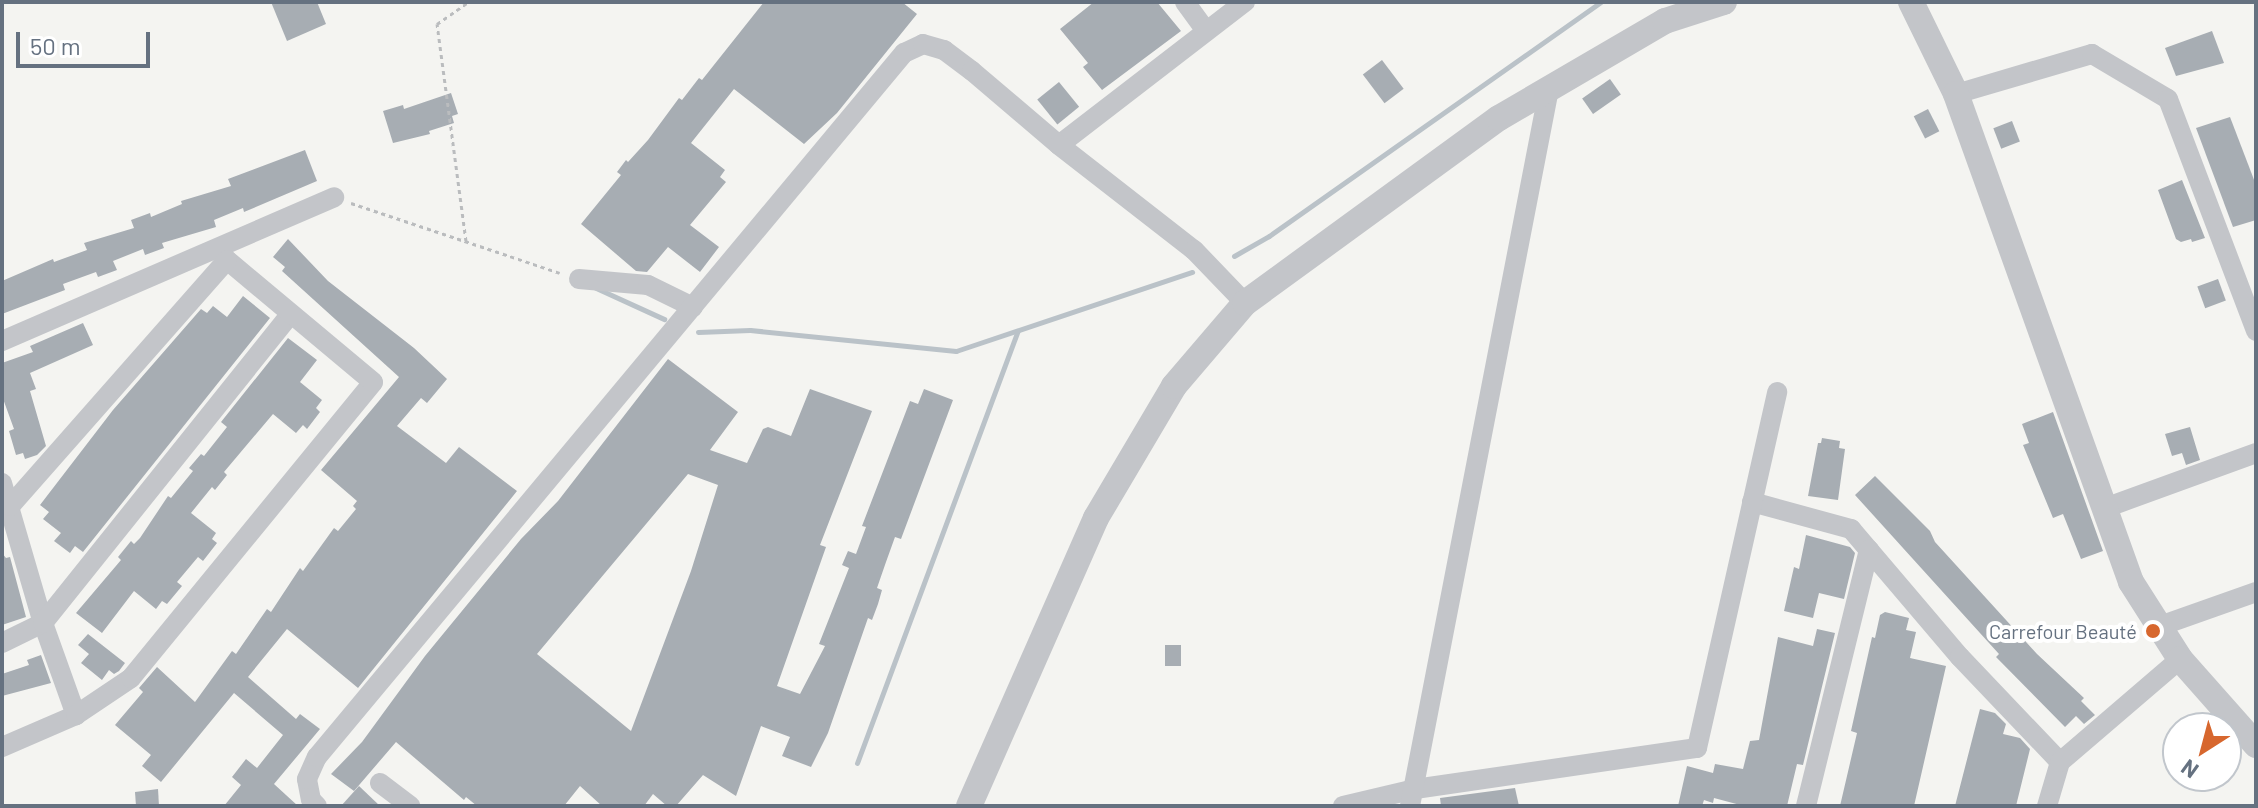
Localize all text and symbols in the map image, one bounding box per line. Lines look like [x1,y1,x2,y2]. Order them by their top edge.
scale bar [20,16,154,66]
text: 50 m [30,31,81,60]
place label: Carrefour Beauté [1989,619,2137,643]
marker: Carrefour Beauté [2144,622,2162,640]
north arrow [2162,712,2242,792]
text: N [2176,755,2203,785]

